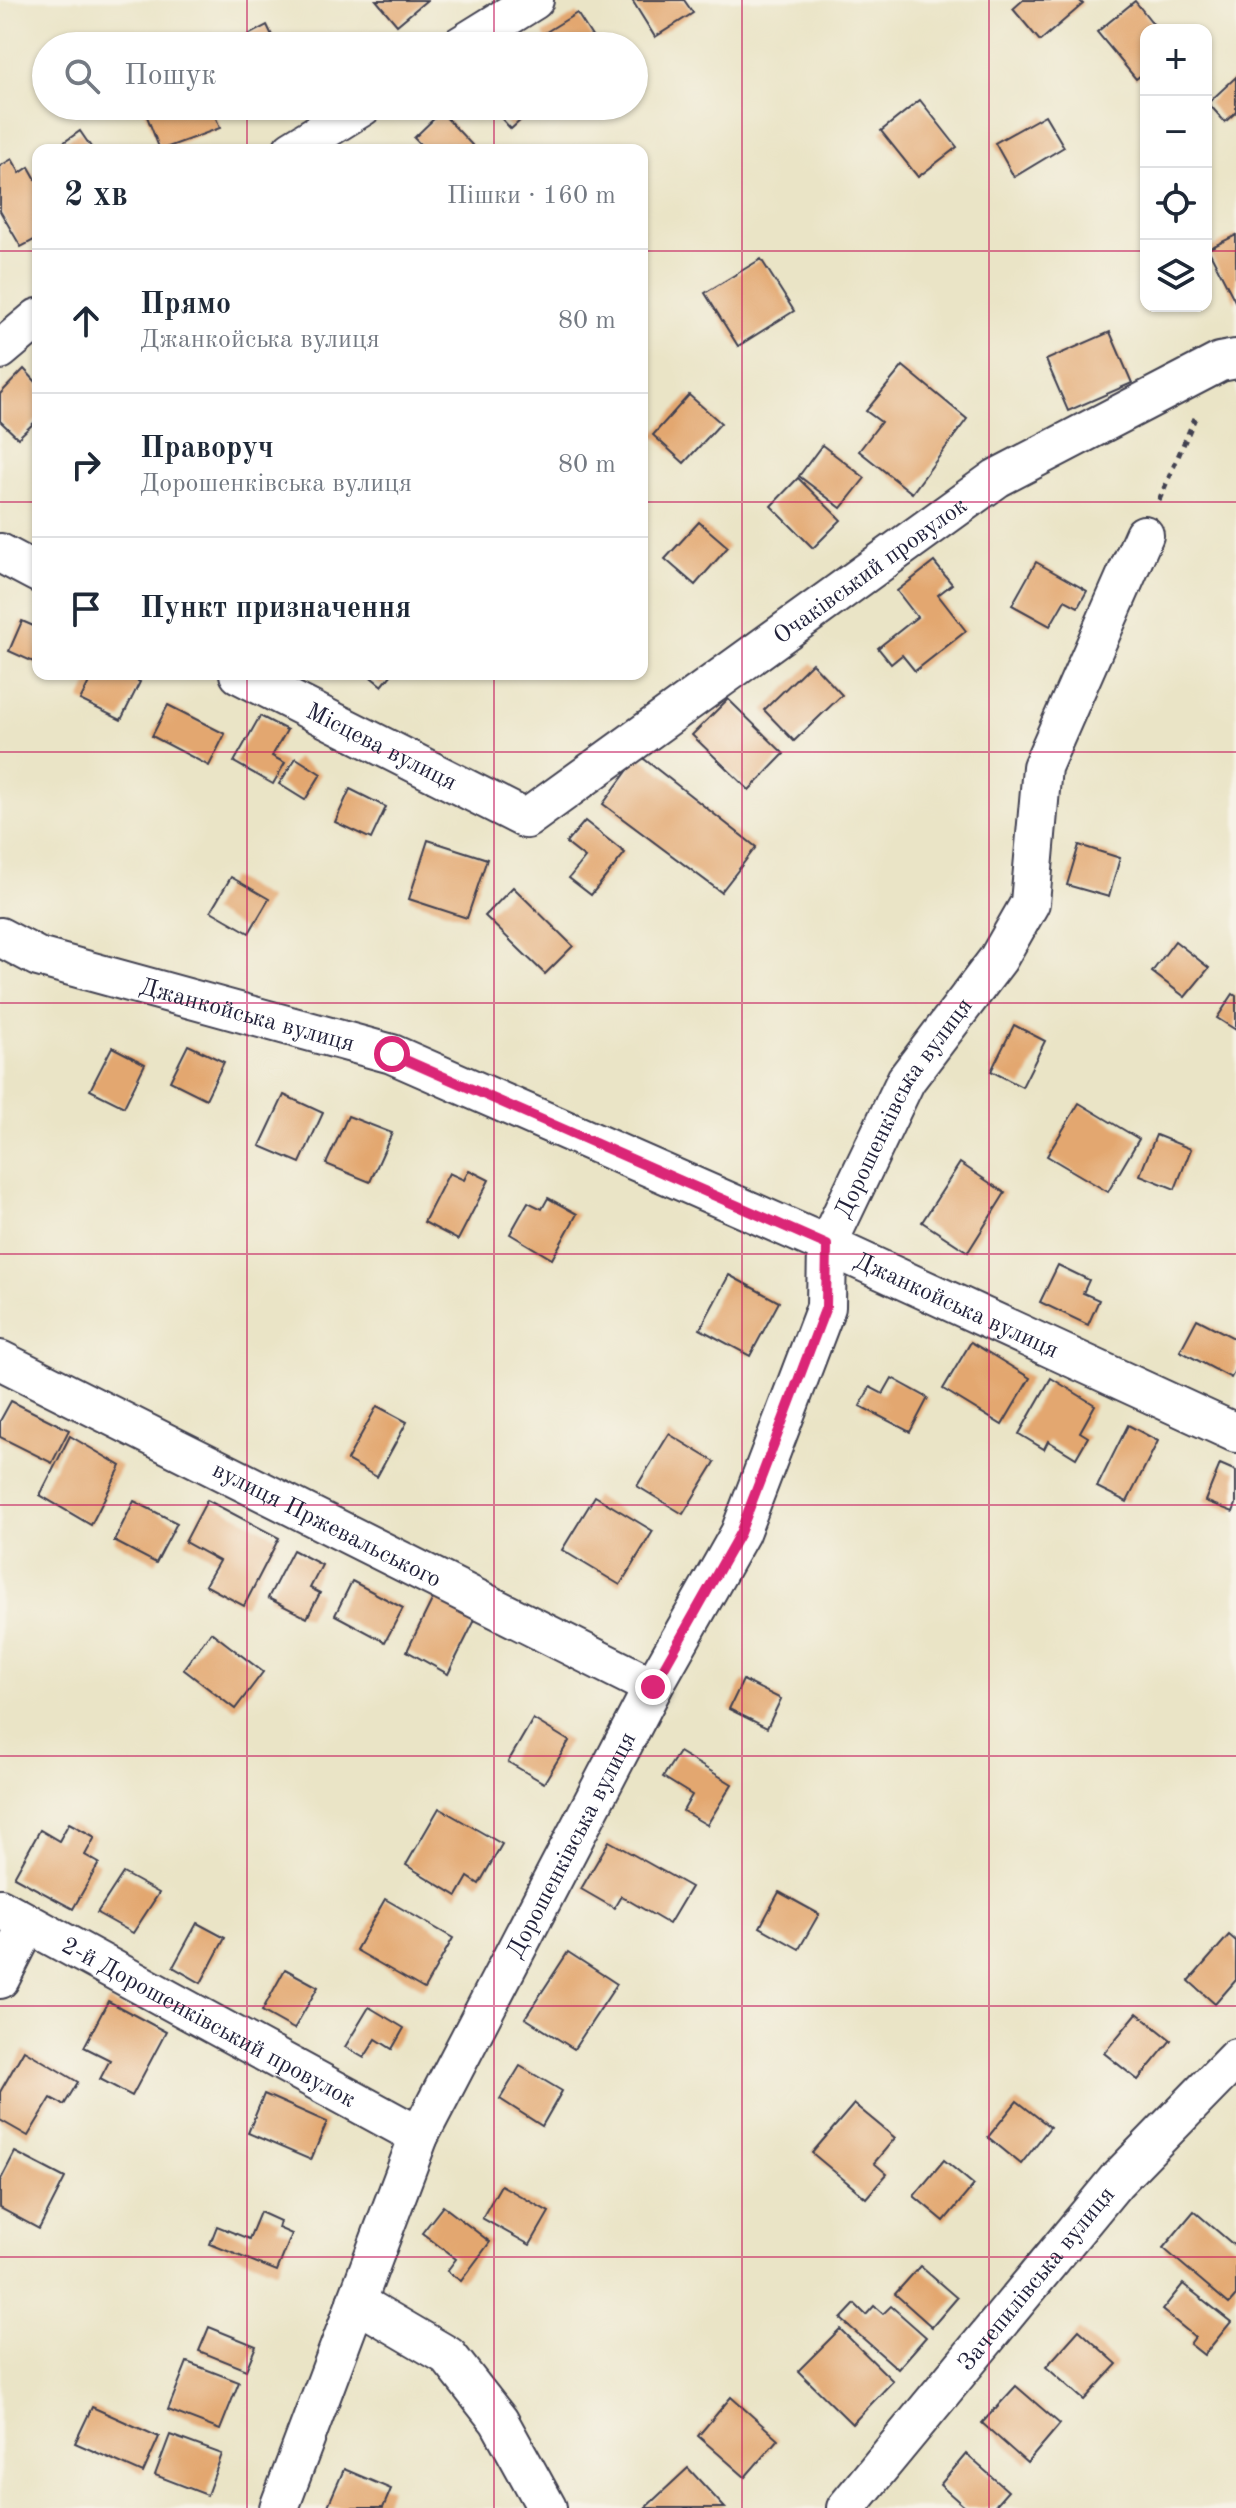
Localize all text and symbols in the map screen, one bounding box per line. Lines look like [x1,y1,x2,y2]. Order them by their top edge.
map controls [1140,24,1212,312]
button: + [1140,24,1212,96]
search box [32,32,648,120]
icon: search [60,54,104,98]
text: Пошук [124,61,216,91]
button: − [1140,96,1212,168]
button: locate [1140,168,1212,240]
text: 2 хв [64,179,128,213]
text: Пішки · 160 m [447,183,616,209]
button: layers [1140,240,1212,312]
text: Прямо [140,290,231,320]
icon: ahead [64,299,108,343]
text: 80 m [558,308,616,334]
text: Джанкойська вулиця [140,327,380,353]
text: Праворуч [140,434,274,464]
icon: right [64,443,108,487]
text: 80 m [558,452,616,478]
text: Дорошенківська вулиця [140,471,412,497]
street label: Очаківський провулок [770,494,972,650]
icon: arrive [64,587,108,631]
text: Пункт призначення [140,594,411,624]
street label: Місцева вулиця [302,700,460,796]
street label: Джанкойська вулиця [137,975,357,1057]
street label: Дорошенківська вулиця [832,994,978,1222]
route start [374,1036,410,1072]
street label: Джанкойська вулиця [850,1249,1062,1364]
street label: вулиця Пржевальського [208,1458,444,1593]
route end [635,1669,671,1705]
street label: Дорошенківська вулиця [504,1729,641,1963]
street label: 2-й Дорошенківський провулок [57,1934,359,2113]
street label: Зачепилівська вулиця [955,2183,1120,2376]

